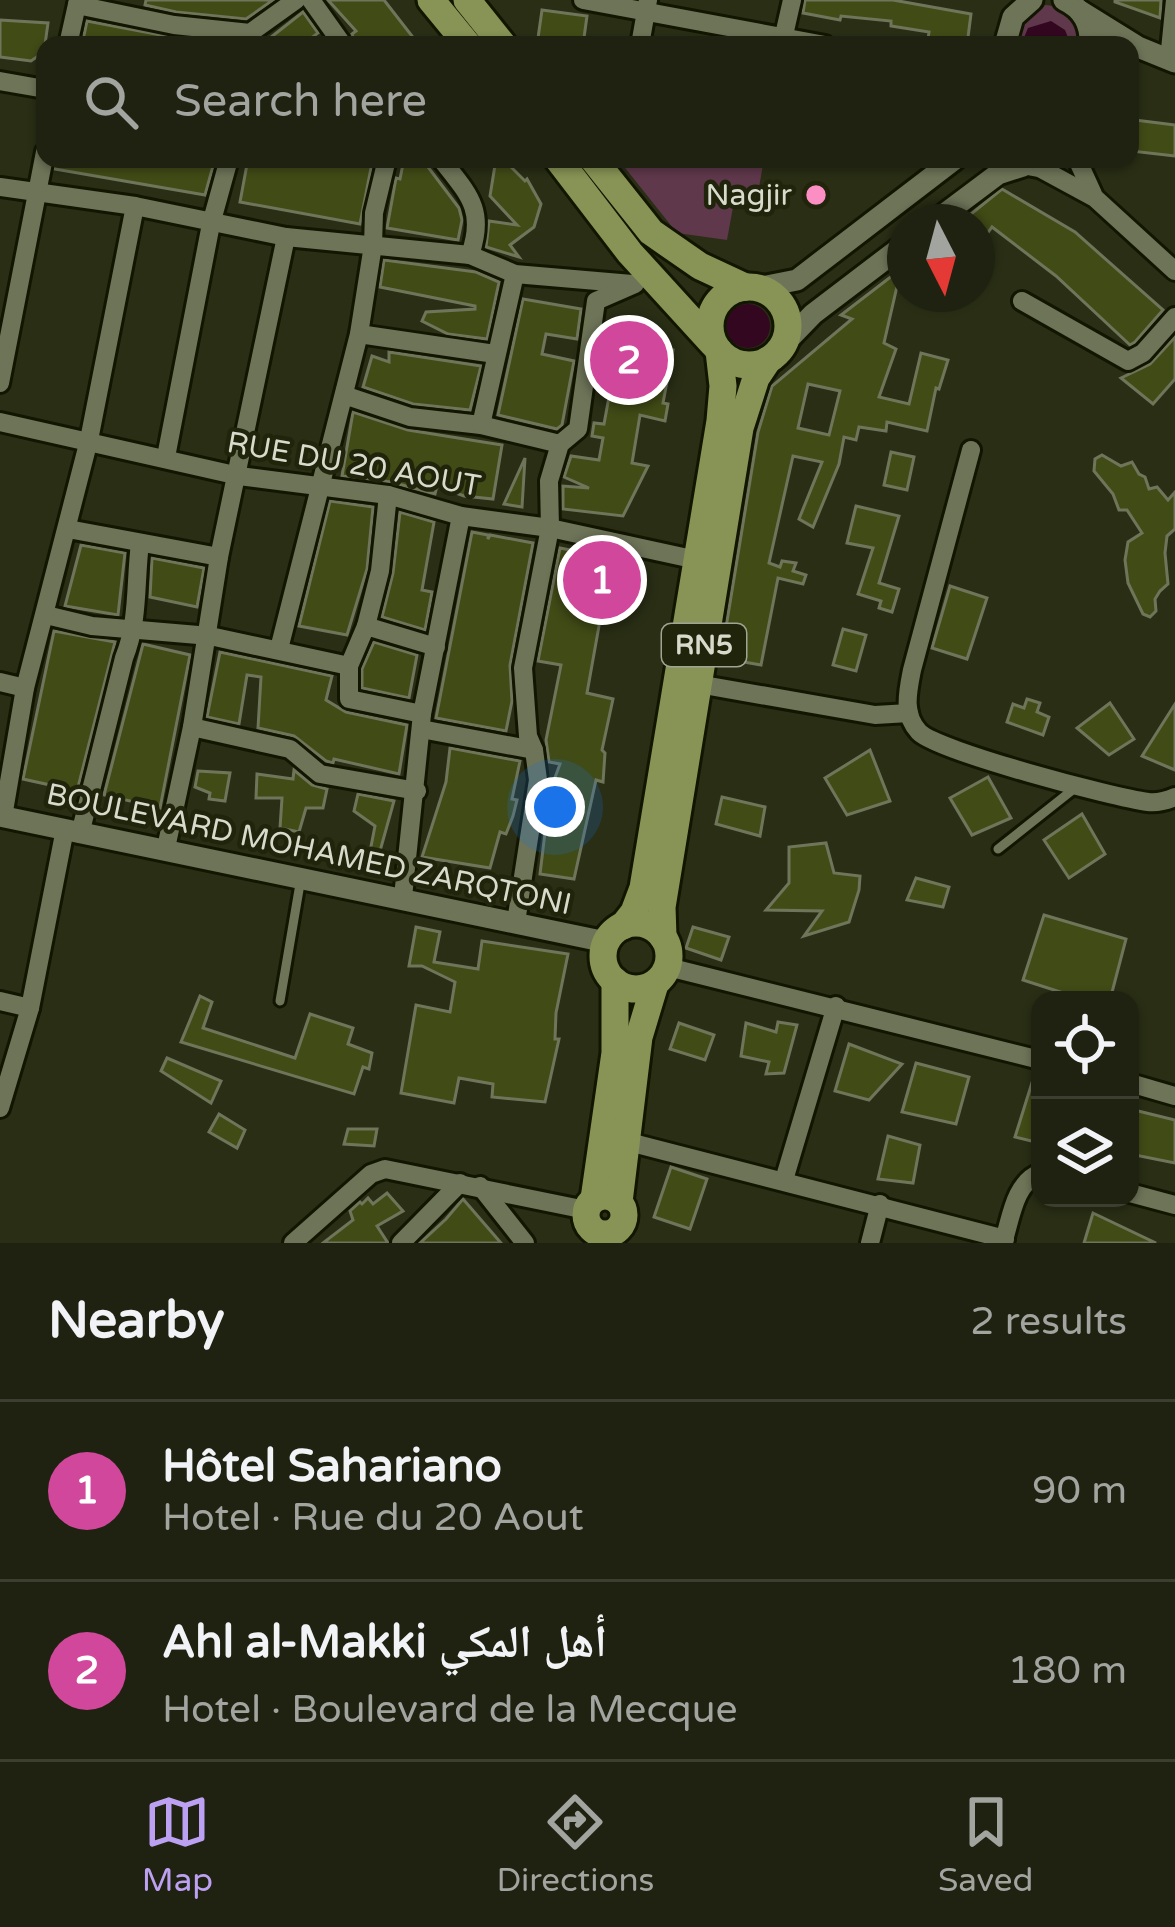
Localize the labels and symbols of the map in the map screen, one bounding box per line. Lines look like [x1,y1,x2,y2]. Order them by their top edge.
place label: Nagjir [706,177,793,214]
marker: Nagjir [803,182,829,208]
north arrow [887,204,995,312]
pin: 2 [590,315,668,405]
street label: RUE DU 20 AOUT [224,424,484,505]
pin: 1 [563,535,641,625]
road number: RN5 [662,624,746,666]
street label: BOULEVARD MOHAMED ZARQTONI [43,776,575,923]
your location [525,777,585,837]

